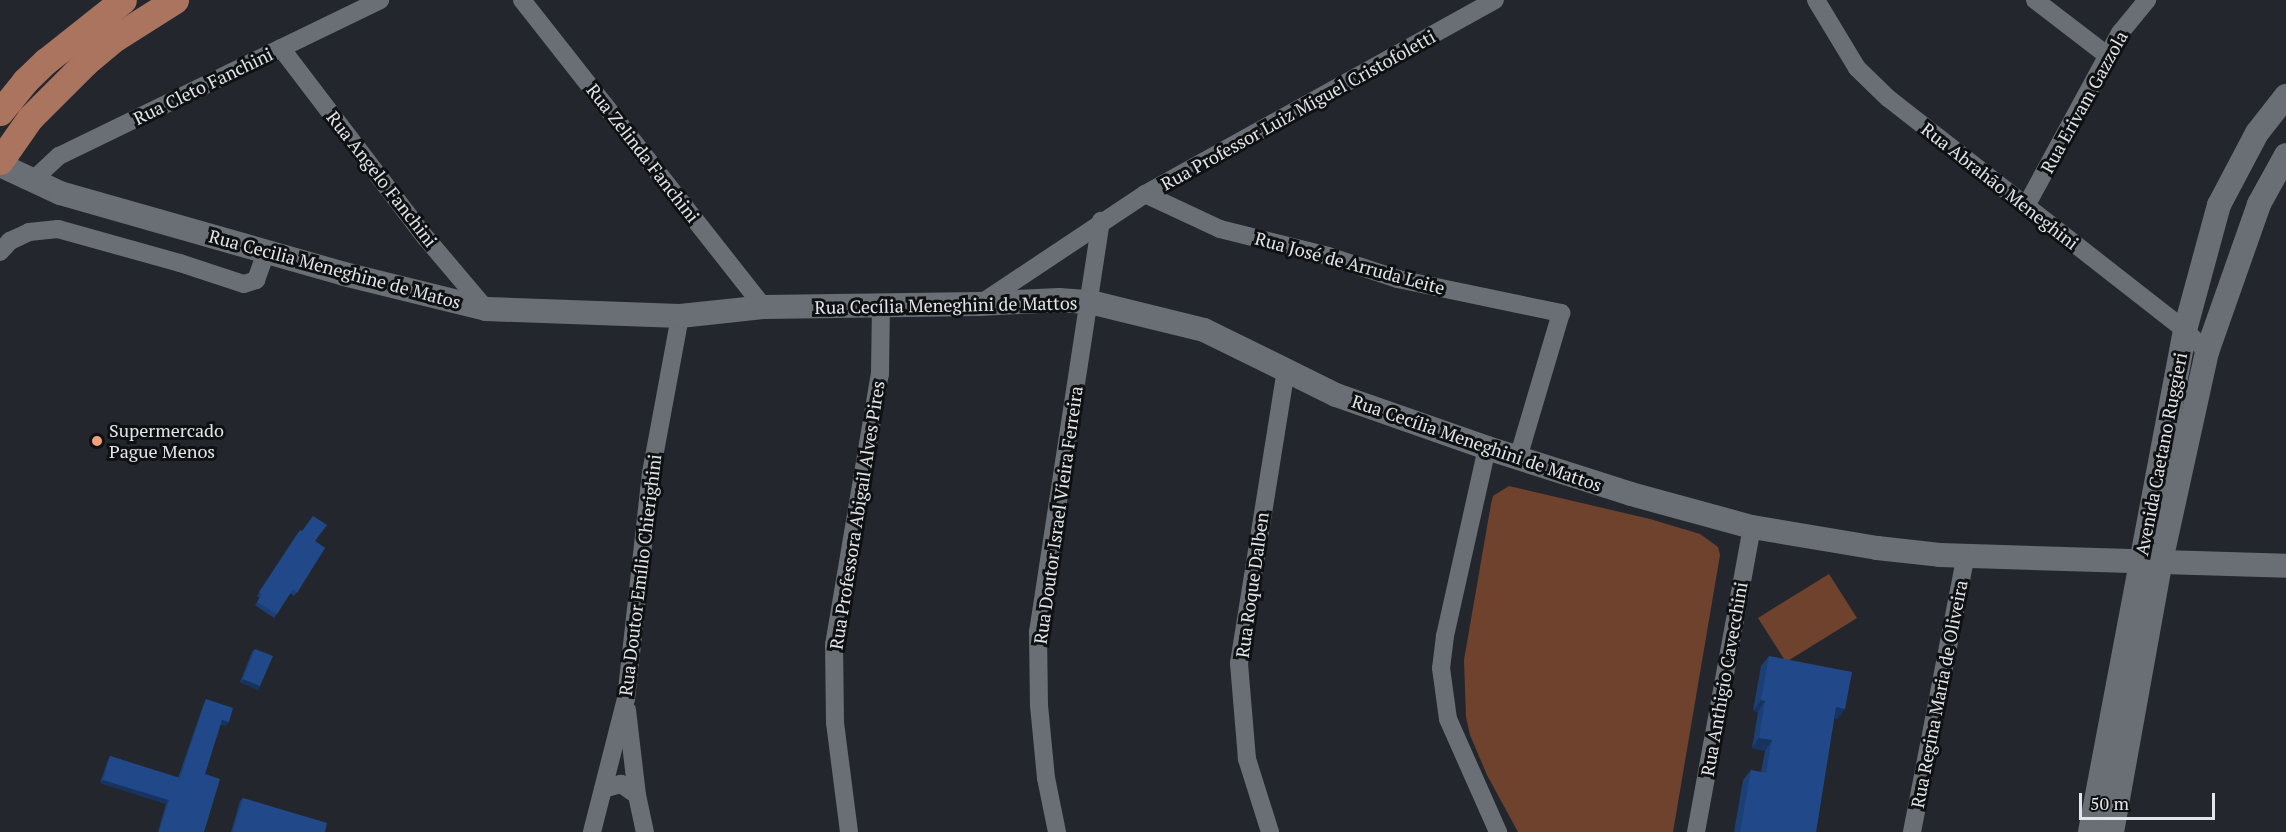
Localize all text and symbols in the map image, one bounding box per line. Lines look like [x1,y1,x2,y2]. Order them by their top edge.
street label: Rua Professor Luiz Miguel Cristofoletti [1157,25,1439,195]
street label: Rua Erivam Gazzola [2036,27,2132,177]
street label: Rua Cleto Fanchini [130,43,276,129]
street label: Rua Zelinda Fanchini [582,79,704,227]
street label: Rua Angelo Fanchini [322,107,442,251]
street label: Rua Abrahão Meneghini [1917,118,2083,254]
street label: Rua Cecilia Meneghine de Matos [207,225,463,313]
street label: Rua José de Arruda Leite [1253,227,1447,299]
street label: Rua Cecília Meneghini de Mattos [814,292,1078,318]
street label: Avenida Caetano Ruggieri [2131,351,2191,557]
street label: Rua Professora Abigail Alves Pires [825,379,889,651]
street label: Rua Doutor Israel Vieira Ferreira [1029,384,1087,646]
street label: Rua Cecília Meneghini de Mattos [1349,390,1605,496]
place label: Supermercado Pague Menos [109,420,224,462]
marker: Supermercado Pague Menos [90,434,104,448]
street label: Rua Doutor Emílio Chierighini [614,453,666,697]
street label: Rua Roque Dalben [1231,511,1273,659]
street label: Rua Regina Maria de Oliveira [1906,578,1972,810]
street label: Rua Anthigio Cavecchini [1696,580,1752,778]
scale bar [2082,781,2218,819]
text: 50 m [2090,791,2129,815]

